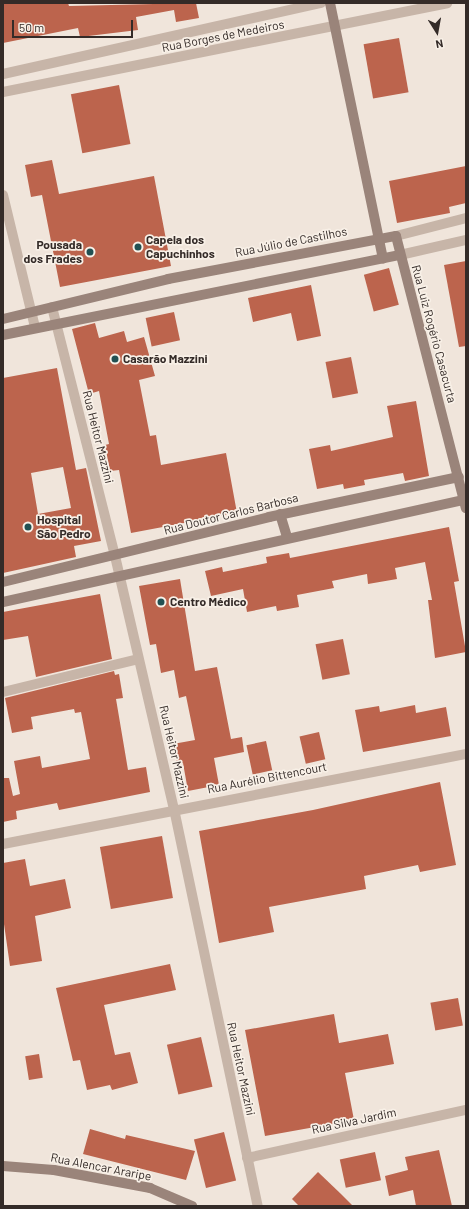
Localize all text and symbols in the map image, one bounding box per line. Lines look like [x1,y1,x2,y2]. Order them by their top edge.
scale bar [14,12,135,38]
north arrow [417,12,457,52]
street label: Rua Borges de Medeiros [161,17,285,55]
text: 50 m [19,20,44,34]
text: N [435,37,444,51]
street label: Rua Júlio de Castilhos [234,224,348,260]
place label: Capela dos Capuchinhos [146,233,215,261]
place label: Pousada dos Frades [24,238,82,266]
marker: Capela dos Capuchinhos [133,242,143,252]
marker: Pousada dos Frades [85,247,95,257]
street label: Rua Luiz Rogério Casacurta [409,263,459,405]
place label: Casarão Mazzini [123,352,208,366]
marker: Casarão Mazzini [110,354,120,364]
street label: Rua Heitor Mazzini [80,389,116,485]
street label: Rua Doutor Carlos Barbosa [162,490,300,538]
place label: Hospital São Pedro [37,513,91,541]
marker: Hospital São Pedro [22,521,34,533]
place label: Centro Médico [170,595,246,609]
marker: Centro Médico [155,596,167,608]
street label: Rua Heitor Mazzini [156,704,192,800]
street label: Rua Aurélio Bittencourt [206,759,328,797]
street label: Rua Heitor Mazzini [224,1021,258,1117]
street label: Rua Silva Jardim [310,1105,398,1137]
street label: Rua Alencar Araripe [49,1150,153,1184]

